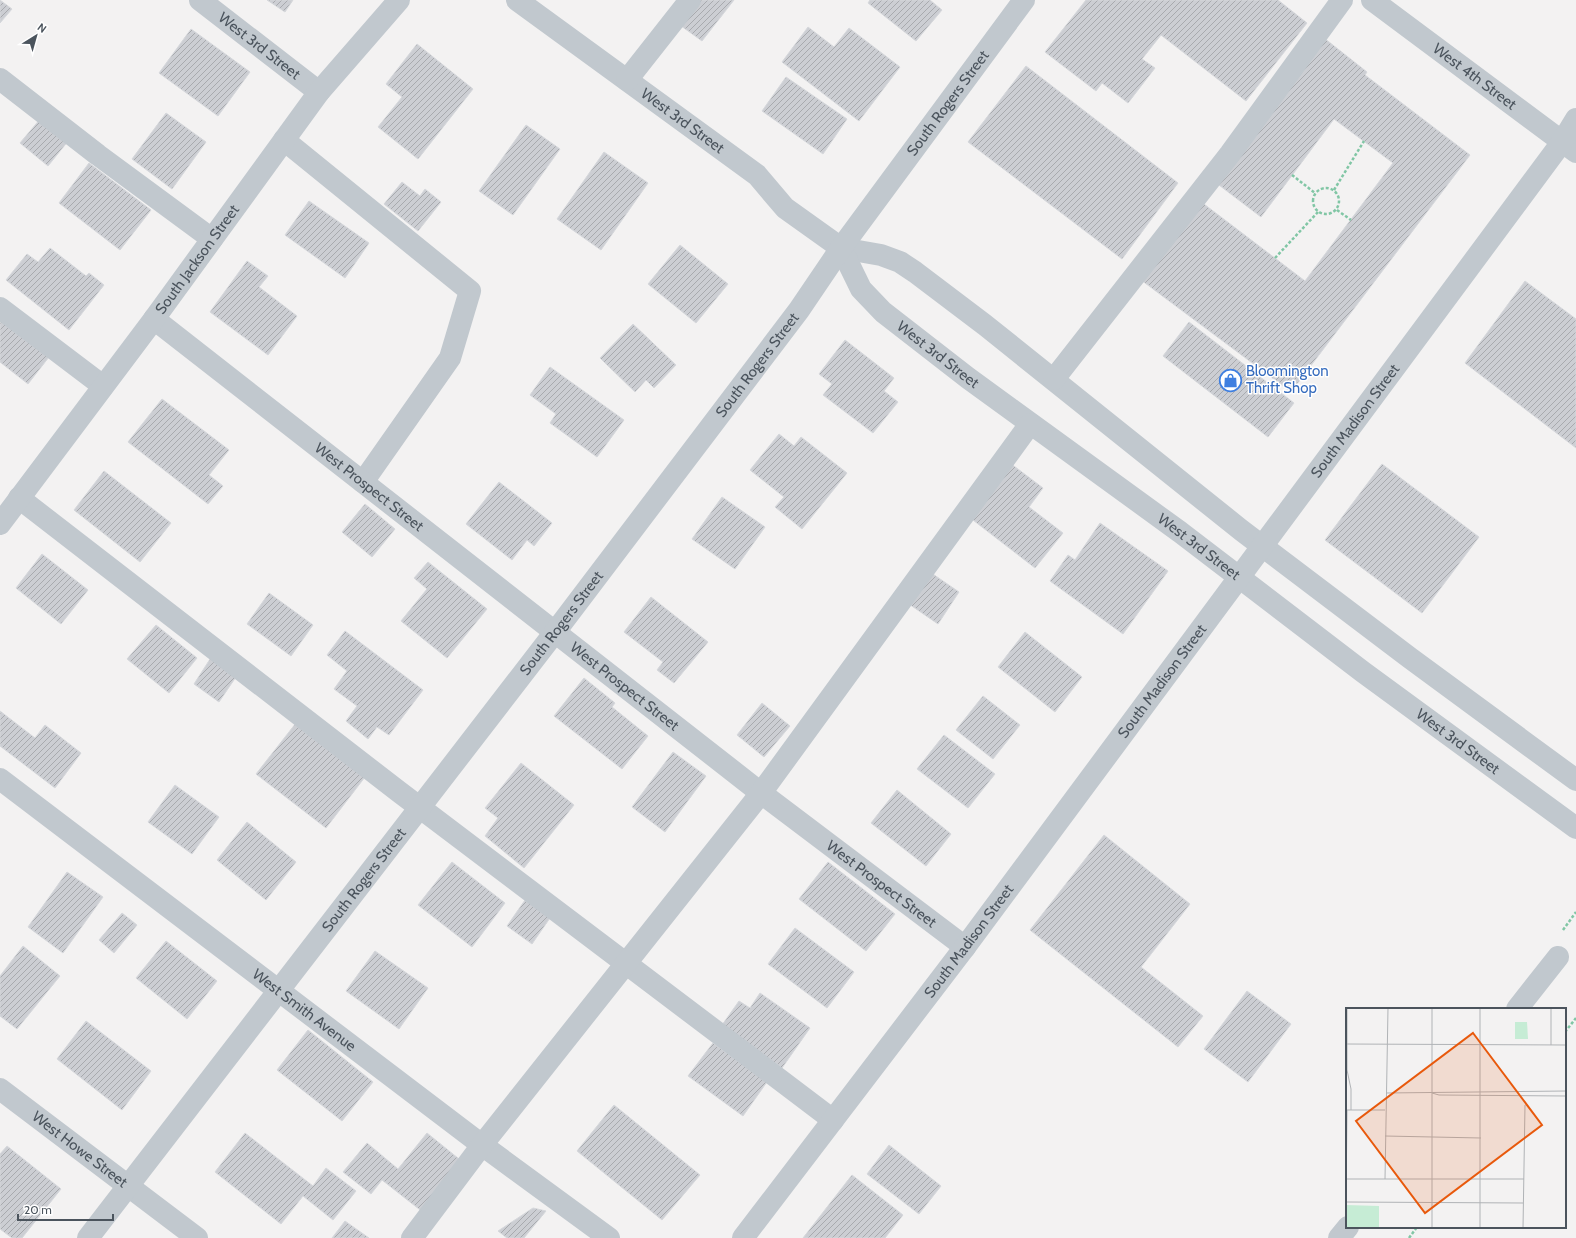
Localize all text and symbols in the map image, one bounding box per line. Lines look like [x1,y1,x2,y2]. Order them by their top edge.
street label: West 3rd Street [215,9,304,83]
north arrow [16,16,56,56]
text: N [35,20,49,36]
street label: West 4th Street [1429,39,1520,114]
street label: South Rogers Street [903,47,993,159]
street label: West 3rd Street [637,84,728,157]
street label: South Jackson Street [152,201,243,318]
street label: South Rogers Street [712,309,803,421]
street label: West 3rd Street [893,317,983,392]
street label: South Madison Street [1307,360,1403,481]
place label: Bloomington Thrift Shop [1246,362,1329,397]
shop icon: Bloomington Thrift Shop [1217,367,1243,393]
street label: West Prospect Street [311,439,427,535]
street label: West 3rd Street [1154,510,1244,584]
street label: South Rogers Street [516,567,607,679]
street label: South Madison Street [1114,621,1210,742]
street label: West Prospect Street [566,638,683,735]
street label: West 3rd Street [1413,705,1503,778]
street label: South Rogers Street [318,824,410,936]
street label: West Prospect Street [823,837,940,931]
street label: South Madison Street [921,881,1017,1001]
street label: West Smith Avenue [249,965,360,1055]
inset map [1346,1008,1566,1228]
street label: West Howe Street [28,1107,131,1191]
scale bar [18,1196,113,1222]
text: 20 m [24,1202,52,1217]

